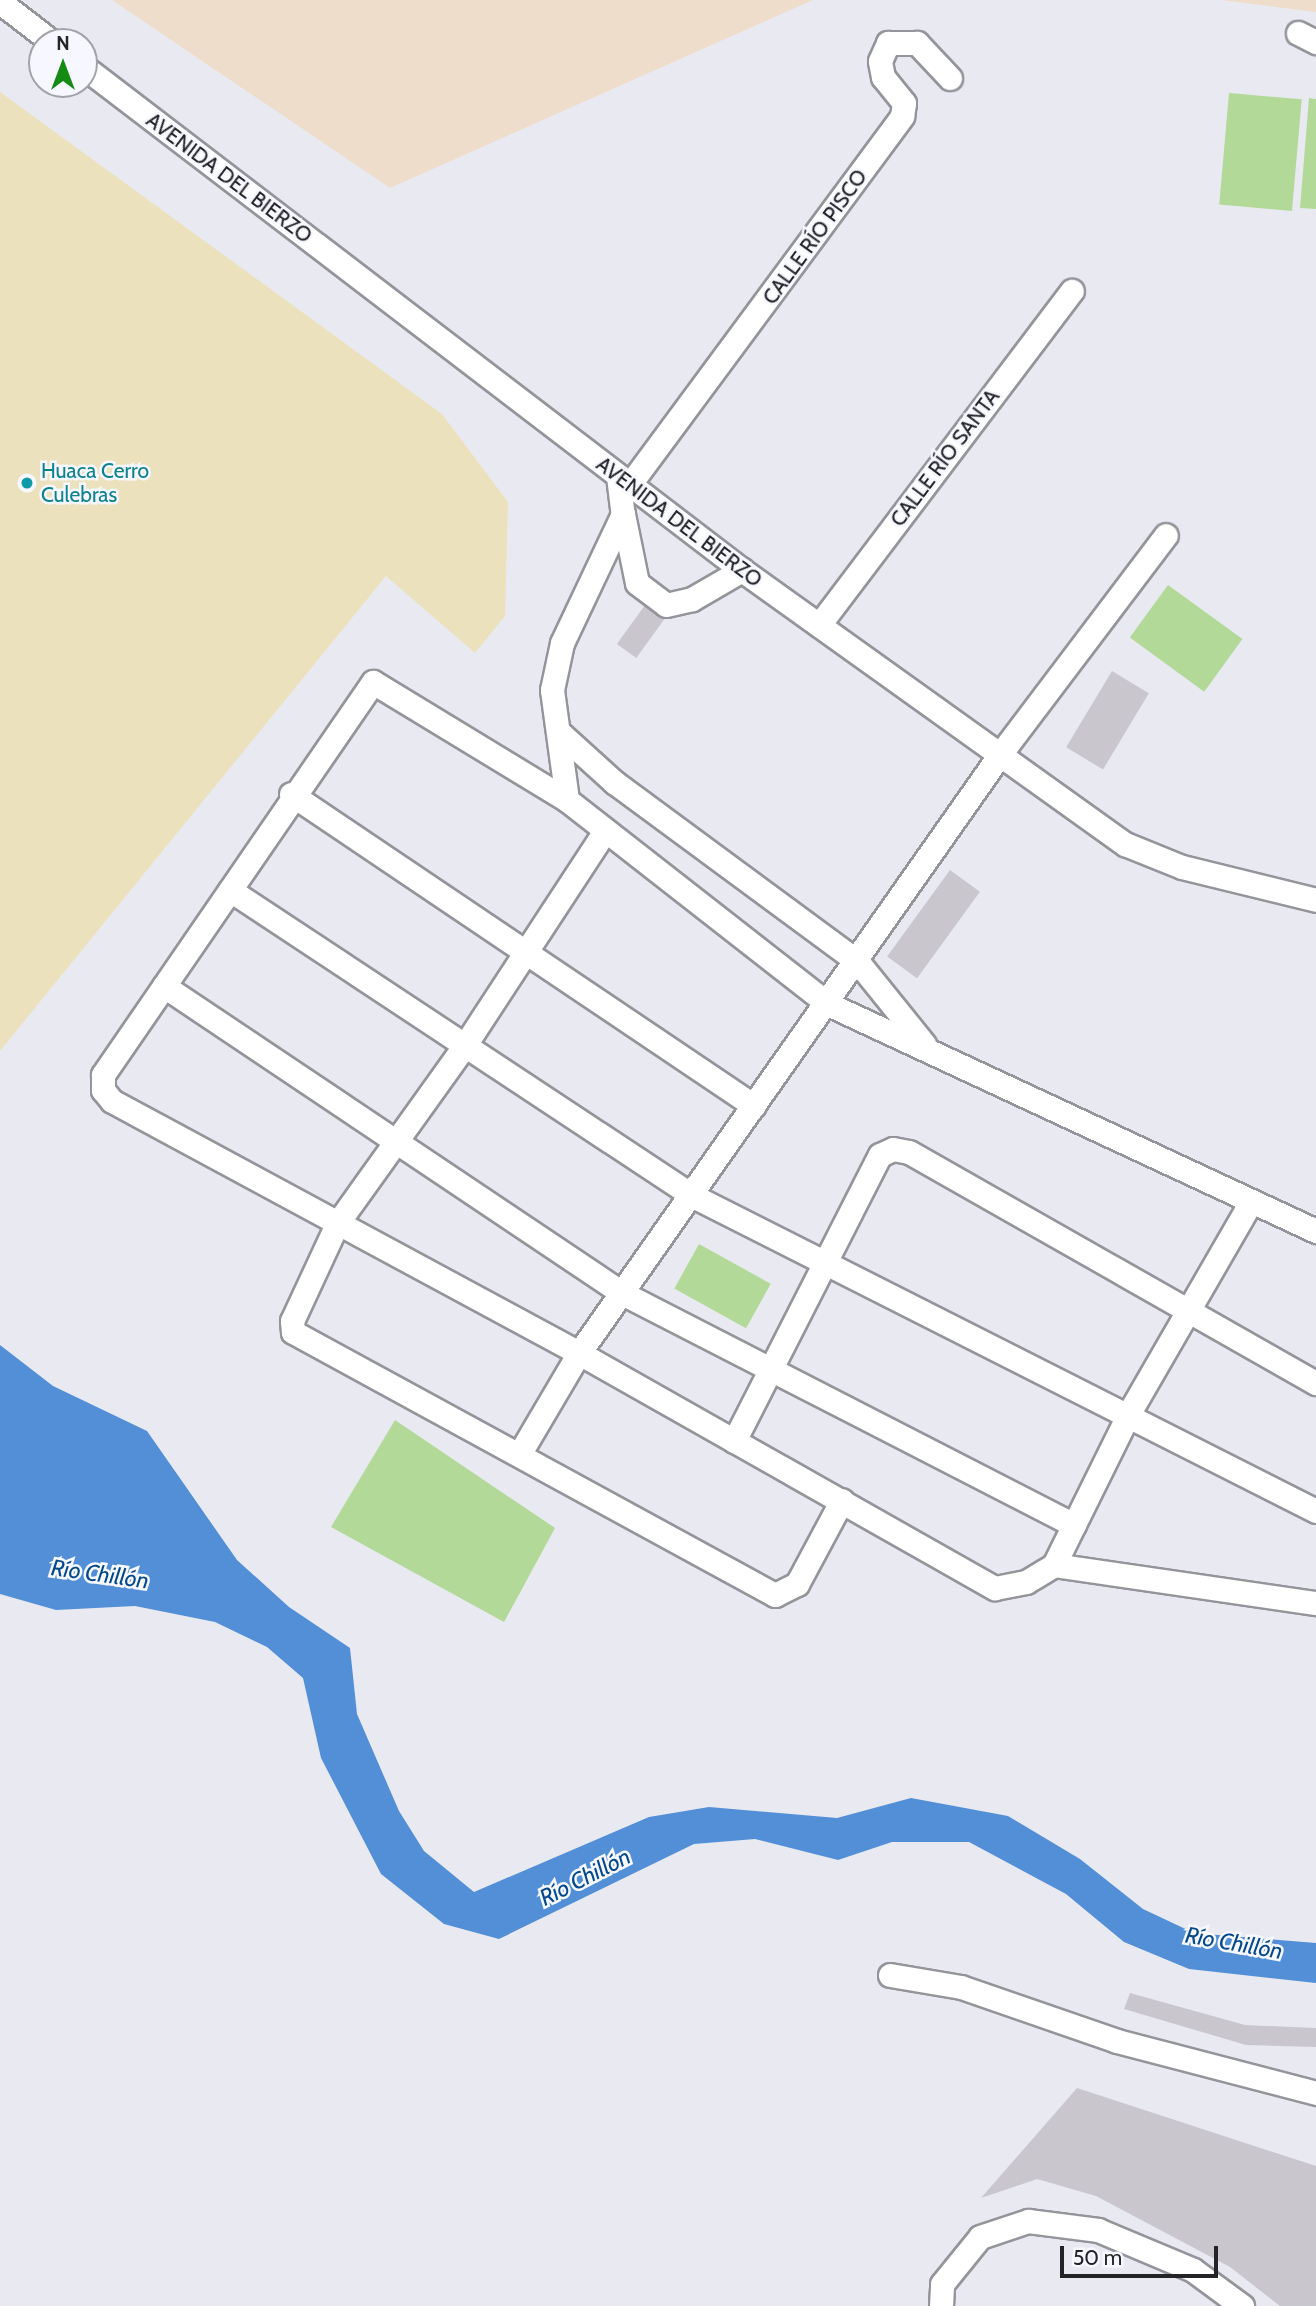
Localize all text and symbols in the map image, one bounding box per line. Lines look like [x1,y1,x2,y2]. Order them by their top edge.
north arrow [28,28,98,98]
text: N [56,32,70,55]
street label: AVENIDA DEL BIERZO [141,108,317,248]
street label: CALLE RÍO PISCO [758,165,872,309]
street label: CALLE RÍO SANTA [885,384,1005,532]
street label: AVENIDA DEL BIERZO [591,452,767,592]
place label: Huaca Cerro Culebras [41,458,149,508]
marker: Huaca Cerro Culebras [19,475,35,491]
water label: Río Chillón [50,1554,150,1594]
water label: Río Chillón [535,1842,635,1912]
water label: Río Chillón [1183,1921,1285,1965]
scale bar [1064,2232,1222,2276]
text: 50 m [1073,2245,1122,2270]

